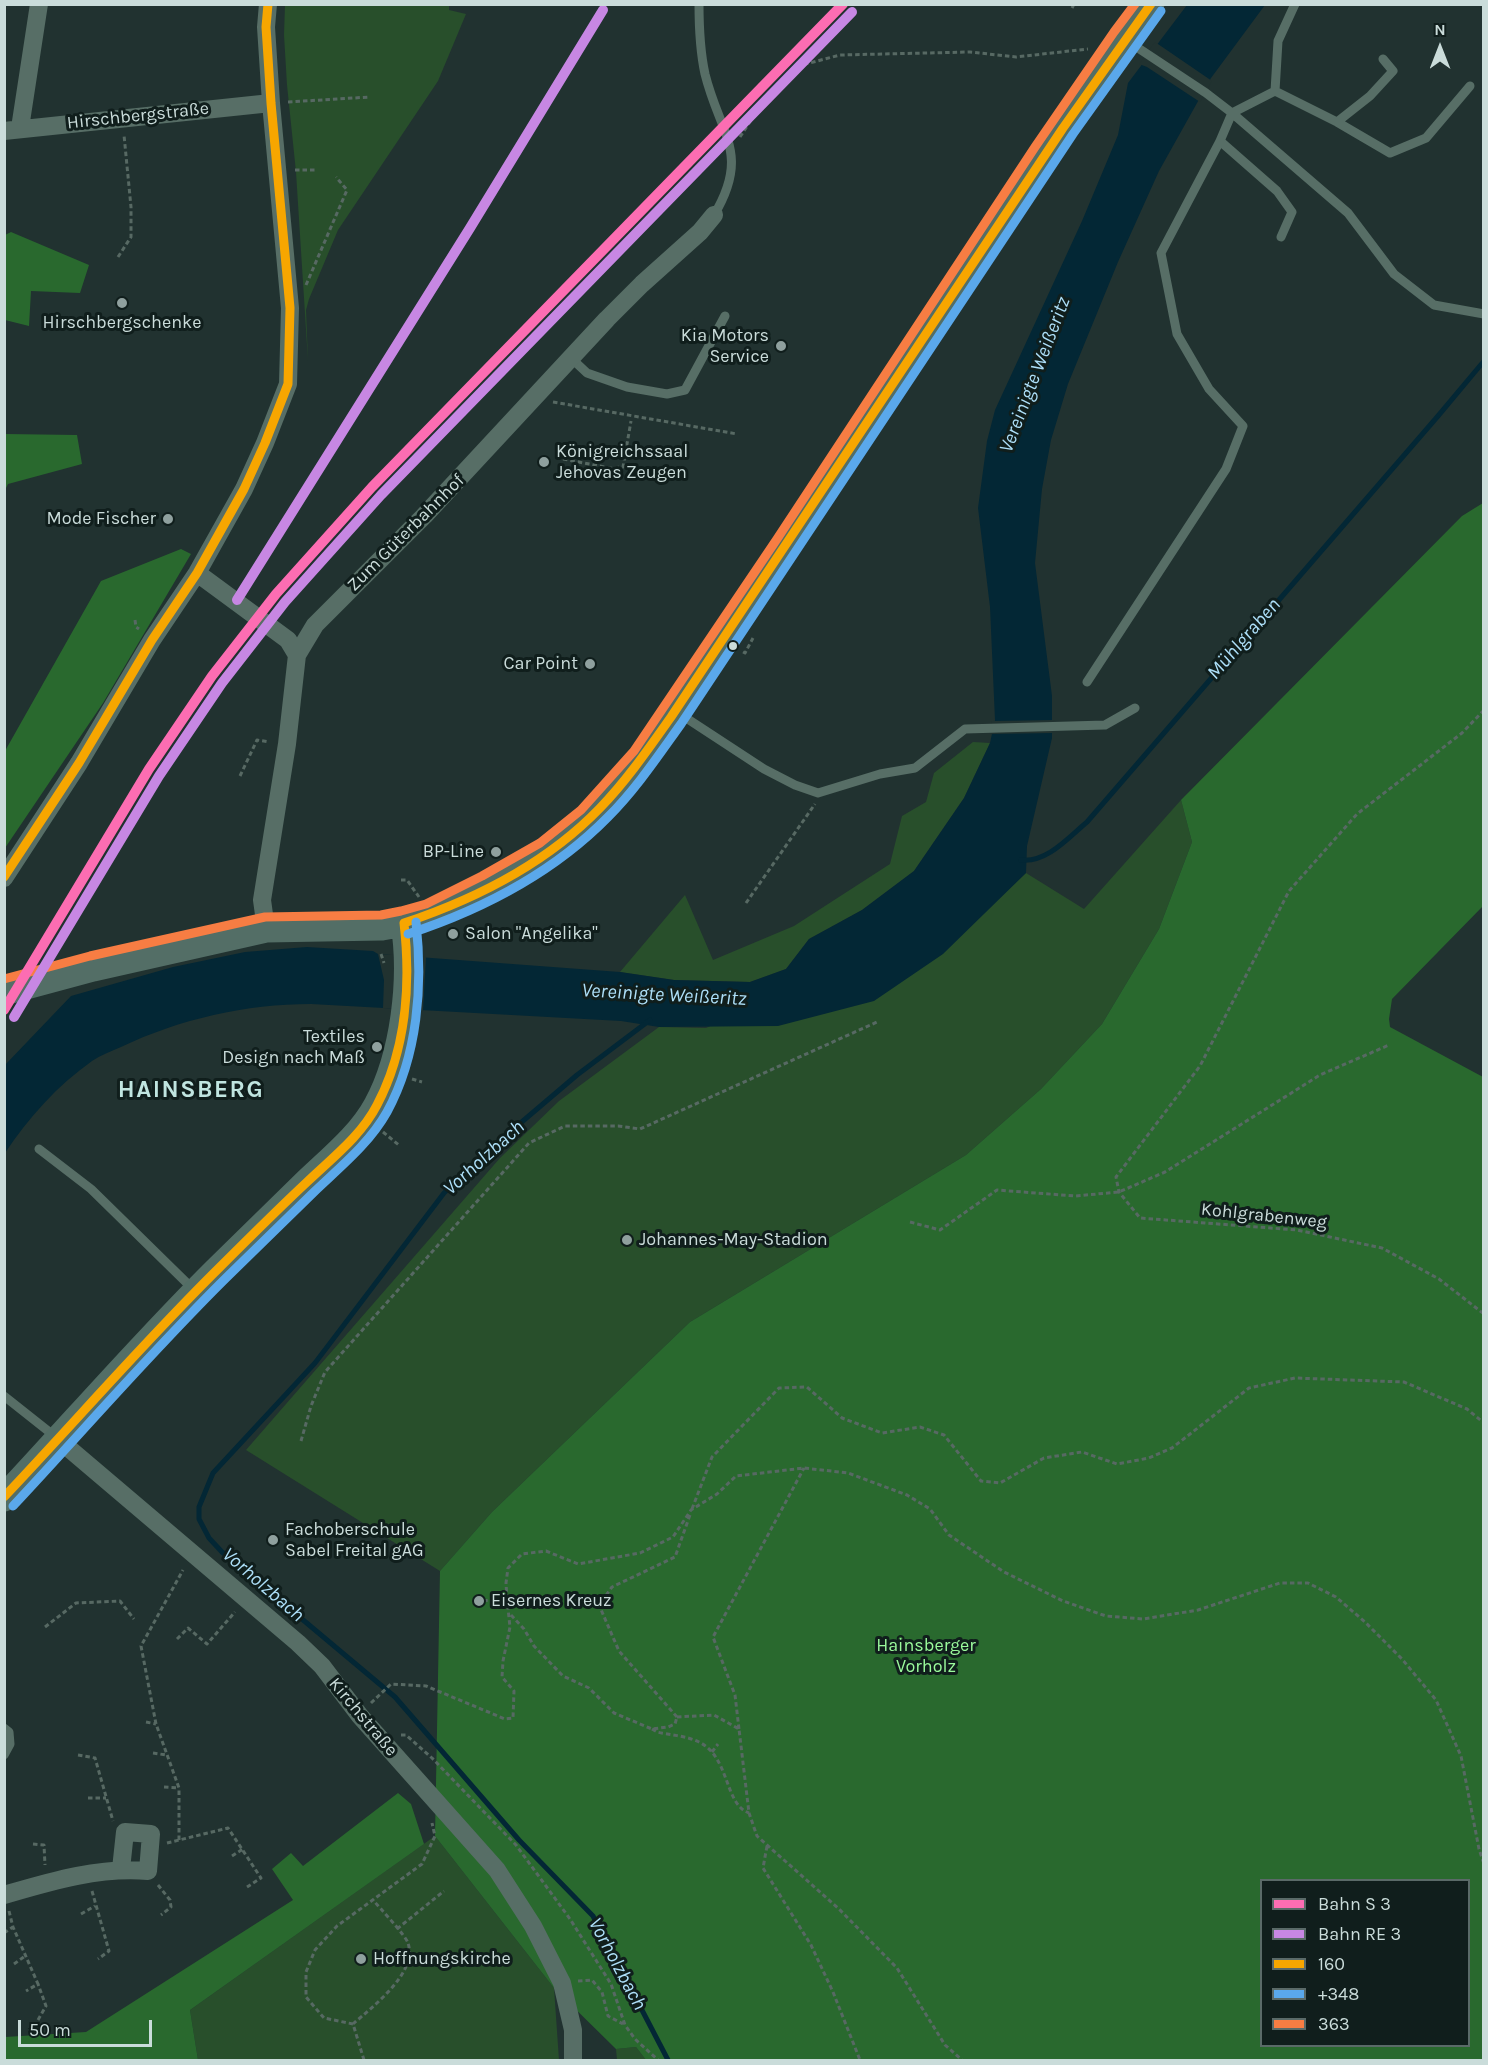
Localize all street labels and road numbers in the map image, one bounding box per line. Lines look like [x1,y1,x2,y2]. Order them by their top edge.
street label: Hirschbergstraße [66,98,210,134]
street label: Zum Güterbahnhof [343,470,469,596]
street label: Kohlgrabenweg [1200,1199,1328,1233]
street label: Kirchstraße [324,1673,402,1761]

